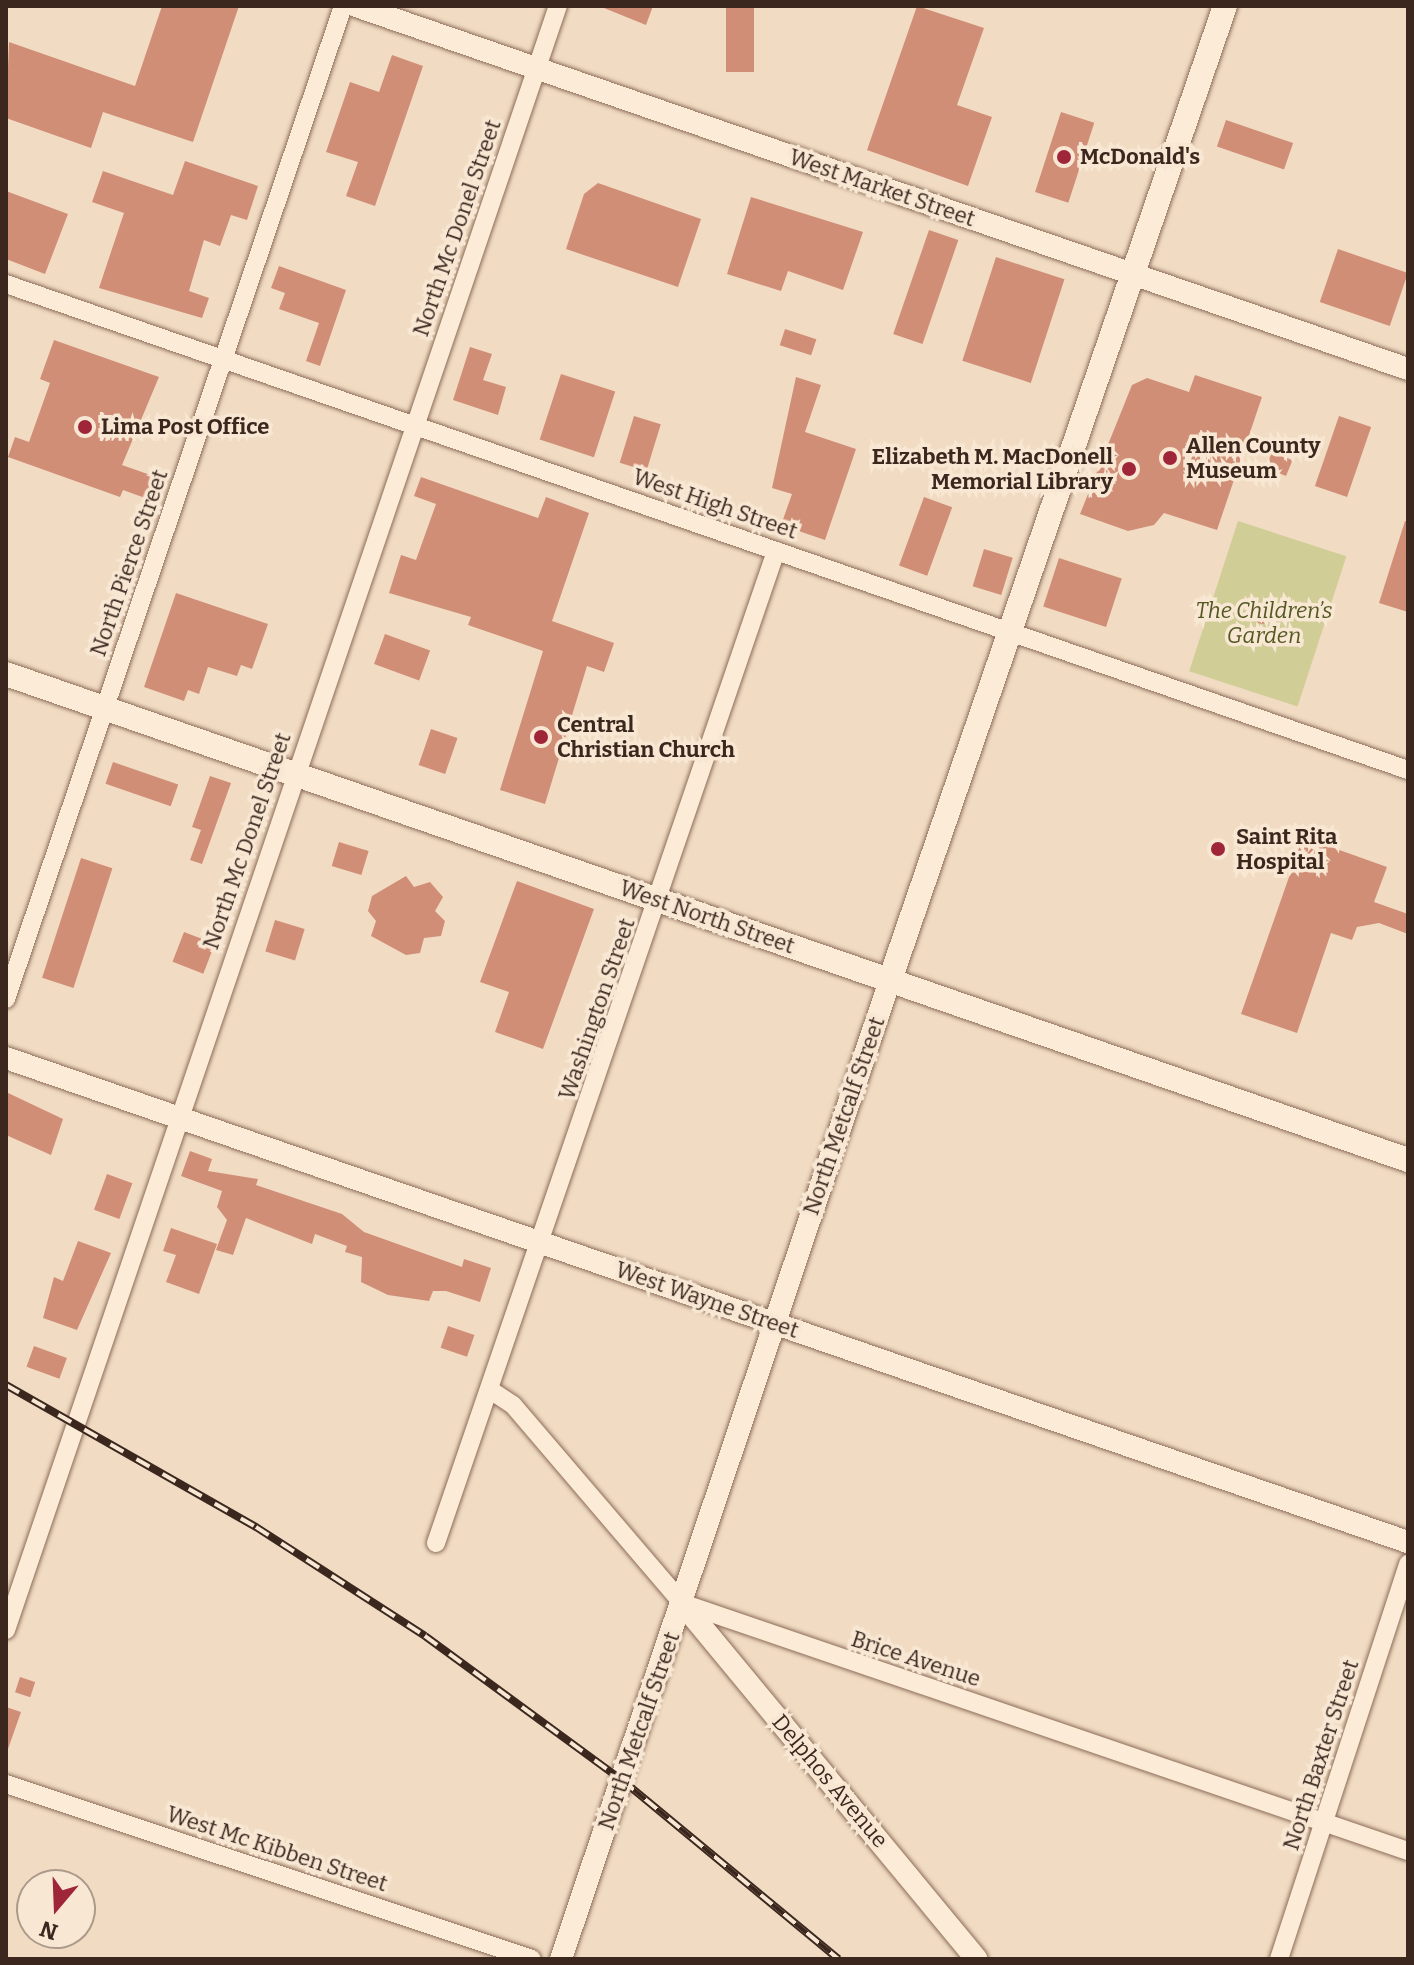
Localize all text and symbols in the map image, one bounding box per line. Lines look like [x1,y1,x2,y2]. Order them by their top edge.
street label: North Mc Donel Street [408,116,506,340]
street label: West Market Street [786,144,978,232]
place label: McDonald's [1080,144,1200,170]
marker: McDonald's [1055,148,1073,166]
place label: Lima Post Office [101,414,269,440]
marker: Lima Post Office [76,418,94,436]
place label: Allen County Museum [1186,432,1321,484]
place label: Elizabeth M. MacDonell Memorial Library [872,443,1113,494]
marker: Allen County Museum [1161,449,1179,467]
marker: Elizabeth M. MacDonell Memorial Library [1120,460,1138,478]
street label: West High Street [629,464,801,544]
street label: North Pierce Street [85,466,173,660]
park label: The Children’s Garden [1195,597,1333,648]
place label: Central Christian Church [557,711,735,762]
marker: Central Christian Church [532,728,550,746]
street label: North Mc Donel Street [198,729,296,953]
place label: Saint Rita Hospital [1236,823,1337,874]
marker: Saint Rita Hospital [1207,838,1229,860]
street label: West North Street [616,875,798,959]
street label: Washington Street [554,915,640,1103]
street label: North Metcalf Street [798,1014,890,1218]
street label: West Wayne Street [612,1256,802,1344]
street label: Brice Avenue [848,1626,984,1692]
street label: North Metcalf Street [593,1629,685,1833]
street label: North Baxter Street [1278,1656,1364,1854]
street label: Delphos Avenue [767,1709,893,1853]
street label: West Mc Kibben Street [163,1801,391,1897]
north arrow [16,1869,96,1949]
text: N [36,1915,61,1946]

